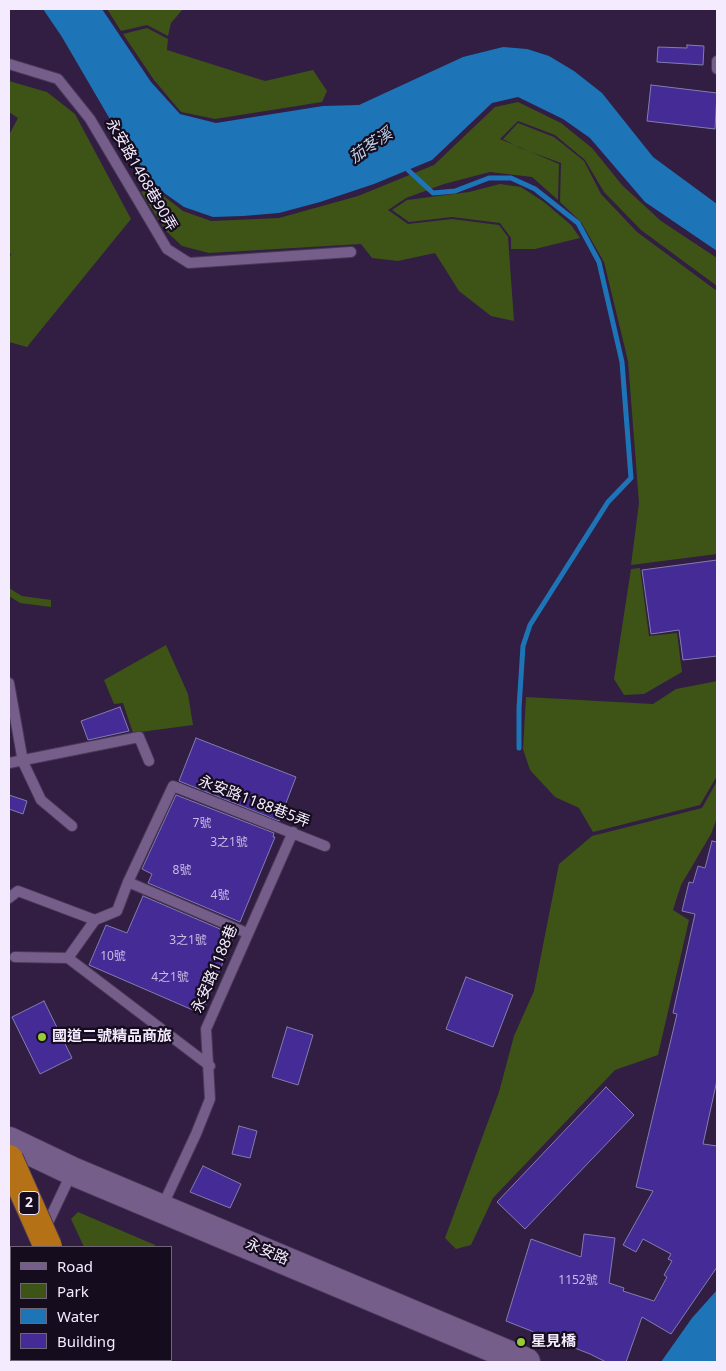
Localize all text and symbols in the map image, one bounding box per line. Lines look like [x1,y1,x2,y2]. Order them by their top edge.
street label: 永安路1468巷90弄 [102,116,180,234]
water label: 茄苳溪 [346,124,396,168]
street label: 永安路1188巷5弄 [196,772,312,832]
house number: 7號 [193,817,211,831]
house number: 3之1號 [210,836,248,850]
house number: 8號 [173,864,191,878]
house number: 4號 [211,889,229,903]
street label: 永安路1188巷 [188,922,242,1016]
house number: 3之1號 [169,934,207,948]
house number: 10號 [100,950,126,964]
house number: 4之1號 [151,971,189,985]
place label: 國道二號精品商旅 [52,1028,172,1046]
marker: 國道二號精品商旅 [36,1031,48,1043]
road number: 2 [19,1192,39,1214]
street label: 永安路 [243,1235,291,1269]
legend [10,1246,172,1361]
text: Road [57,1256,93,1276]
house number: 1152號 [558,1274,598,1288]
text: Park [57,1281,89,1301]
text: Water [57,1306,99,1326]
text: Building [57,1331,115,1351]
place label: 星見橋 [531,1333,576,1351]
marker: 星見橋 [515,1336,527,1348]

